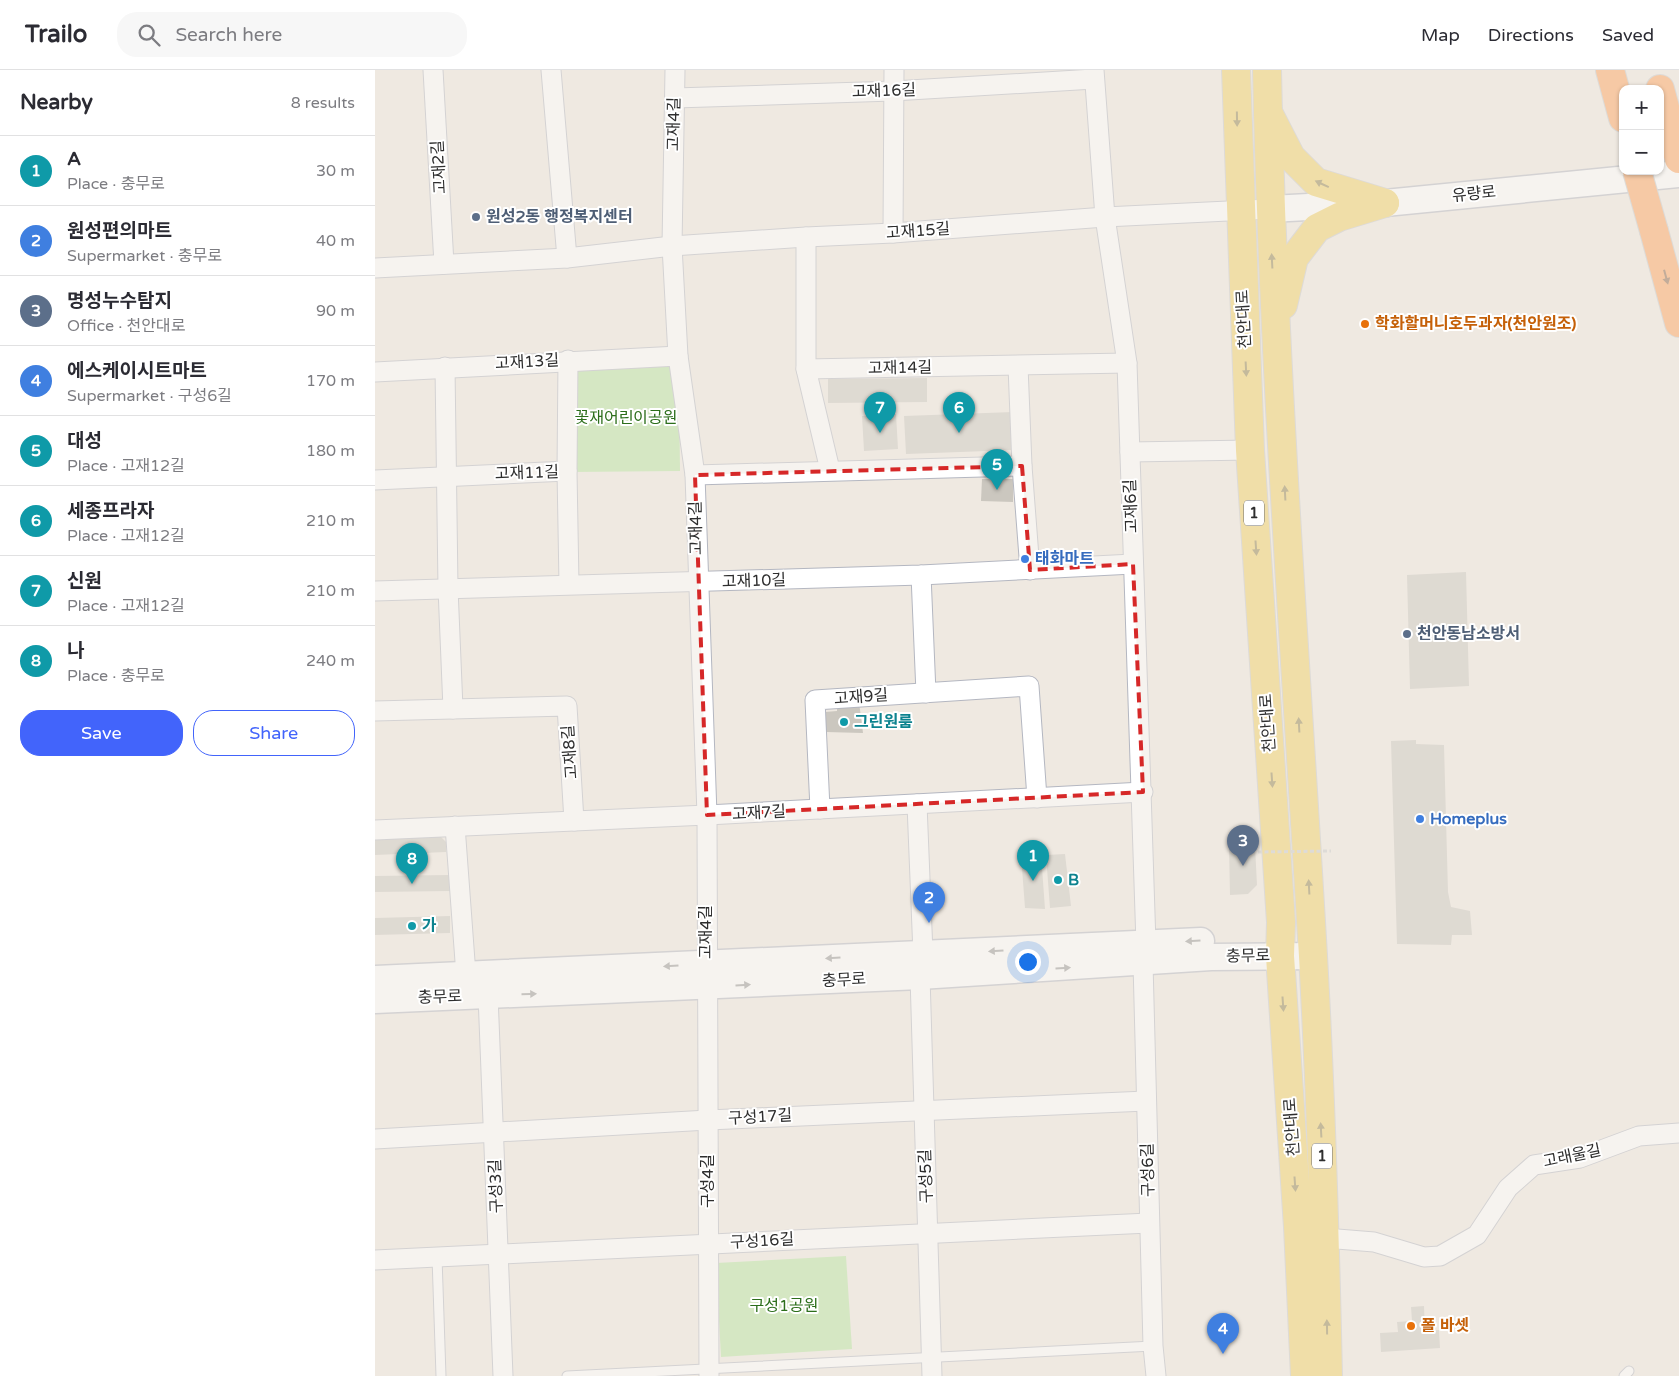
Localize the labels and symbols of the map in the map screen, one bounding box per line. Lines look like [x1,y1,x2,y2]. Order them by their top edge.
street label: 고재16길 [852,80,916,102]
street label: 고재4길 [664,97,684,151]
one-way arrow [1233,111,1241,127]
street label: 고재2길 [428,139,450,195]
one-way arrow [1315,179,1329,187]
street label: 유량로 [1451,182,1497,206]
place label: 원성2동 행정복지센터 [486,207,633,227]
marker: 원성2동 행정복지센터 [470,211,482,223]
street label: 고재15길 [885,219,951,243]
one-way arrow [1267,253,1275,269]
one-way arrow [1663,270,1671,285]
street label: 천안대로 [1232,289,1256,349]
place label: 학화할머니호두과자(천안원조) [1375,314,1576,334]
marker: 학화할머니호두과자(천안원조) [1359,318,1371,330]
street label: 고재13길 [494,350,560,374]
street label: 고재14길 [868,357,932,379]
one-way arrow [1243,361,1251,377]
pin: 7 [864,392,896,433]
pin: 6 [943,392,975,433]
park label: 꽃재어린이공원 [574,408,678,428]
pin: 5 [981,449,1013,490]
street label: 고재11길 [495,462,559,484]
street label: 고재6길 [1120,479,1142,533]
one-way arrow [1280,485,1288,501]
road number: 1 [1244,500,1264,526]
street label: 고재4길 [686,501,706,555]
one-way arrow [1253,541,1261,557]
place label: 태화마트 [1035,549,1094,569]
marker: 태화마트 [1019,553,1031,565]
street label: 고재10길 [722,570,786,592]
place label: 천안동남소방서 [1417,624,1520,644]
marker: 천안동남소방서 [1401,628,1413,640]
street label: 고재9길 [833,685,889,709]
street label: 천안대로 [1256,693,1280,753]
place label: 그린원룸 [854,712,913,732]
marker: 그린원룸 [838,716,850,728]
one-way arrow [1294,717,1302,733]
street label: 고재8길 [558,724,582,780]
one-way arrow [1268,773,1276,789]
street label: 고재7길 [731,802,787,824]
place label: Homeplus [1430,809,1507,829]
marker: Homeplus [1414,813,1426,825]
pin: 3 [1227,825,1259,866]
pin: 1 [1017,840,1049,881]
pin: 8 [396,843,428,884]
place label: B [1068,870,1079,890]
marker: B [1052,874,1064,886]
one-way arrow [1304,879,1312,895]
pin: 2 [913,882,945,923]
street label: 고재4길 [696,905,716,959]
place label: 가 [422,916,437,936]
marker: 가 [406,920,418,932]
one-way arrow [1185,938,1201,946]
street label: 충무로 [1226,946,1271,966]
one-way arrow [987,947,1003,955]
your location [1015,949,1041,975]
one-way arrow [825,955,841,963]
one-way arrow [663,962,679,970]
one-way arrow [1055,963,1071,971]
street label: 충무로 [821,969,867,991]
one-way arrow [736,980,752,988]
street label: 충무로 [418,986,463,1008]
one-way arrow [521,989,537,997]
one-way arrow [1280,997,1288,1013]
street label: 천안대로 [1280,1097,1304,1157]
street label: 구성17길 [727,1105,793,1129]
one-way arrow [1316,1122,1324,1138]
street label: 고래울길 [1541,1140,1603,1172]
street label: 구성6길 [1138,1143,1158,1197]
road number: 1 [1312,1144,1332,1168]
street label: 구성5길 [915,1149,937,1203]
street label: 구성4길 [698,1154,718,1208]
street label: 구성3길 [485,1159,507,1213]
one-way arrow [1292,1176,1300,1192]
street label: 구성16길 [729,1229,795,1253]
park label: 구성1공원 [750,1296,818,1316]
pin: 4 [1207,1313,1239,1354]
place label: 폴 바셋 [1421,1316,1469,1336]
one-way arrow [1323,1319,1331,1335]
marker: 폴 바셋 [1405,1320,1417,1332]

